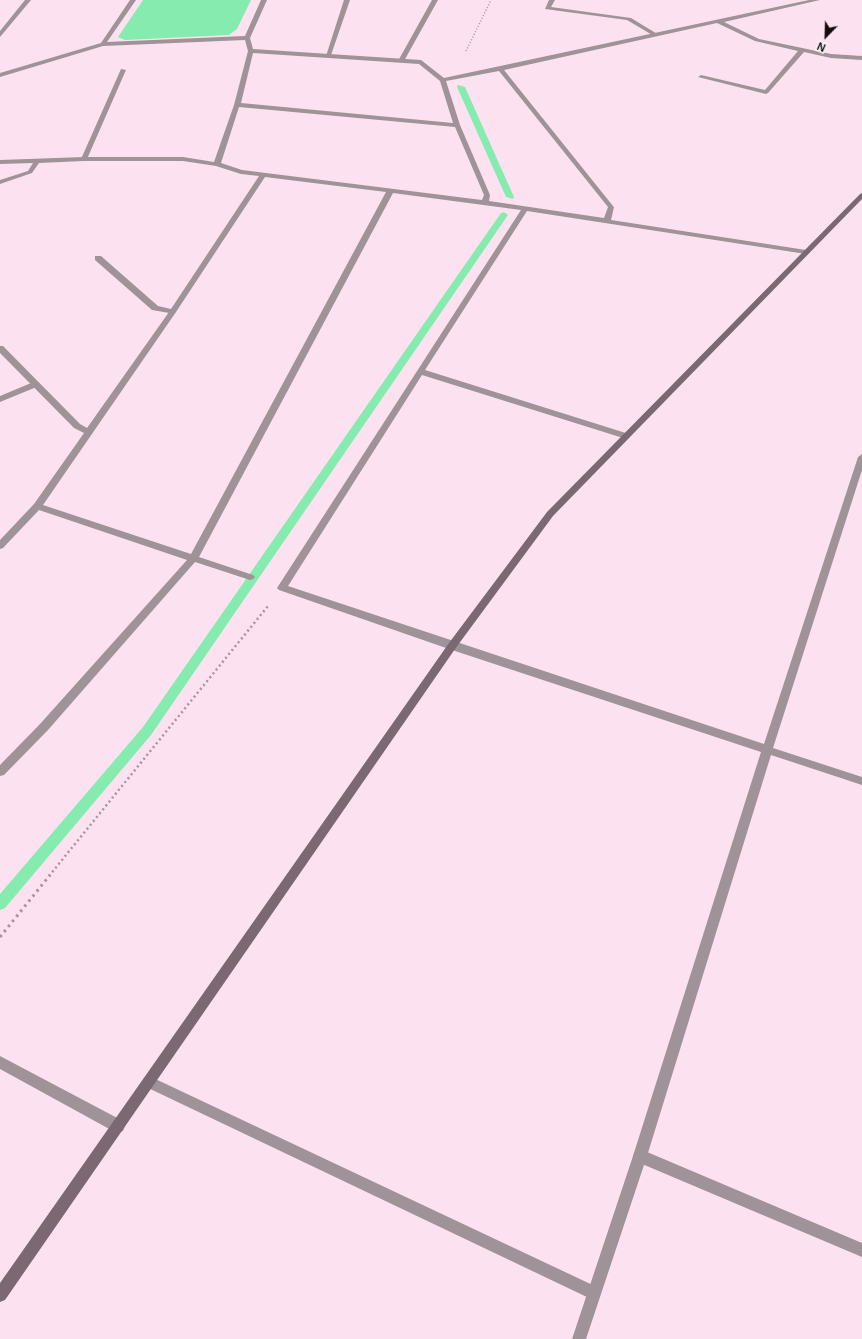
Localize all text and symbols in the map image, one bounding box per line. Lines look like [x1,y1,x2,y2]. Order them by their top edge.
north arrow [806,16,846,56]
text: N [815,40,827,54]

